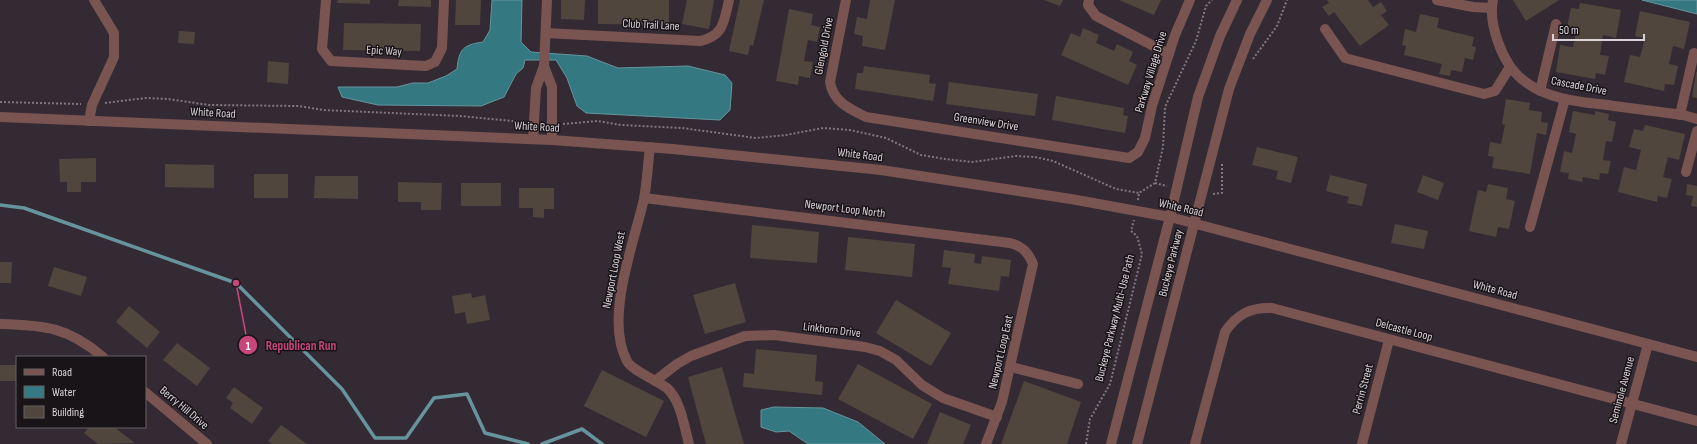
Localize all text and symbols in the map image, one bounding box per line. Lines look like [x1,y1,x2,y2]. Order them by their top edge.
street label: Club Trail Lane [622,16,680,34]
street label: Glengold Drive [811,16,837,76]
scale bar [1553,16,1644,42]
text: 50 m [1559,23,1579,38]
street label: Parkway Village Drive [1131,29,1171,115]
street label: Epic Way [366,43,402,59]
street label: Cascade Drive [1550,73,1608,99]
street label: White Road [190,104,236,122]
street label: Greenview Drive [953,109,1020,135]
street label: White Road [514,118,560,136]
street label: White Road [837,145,883,165]
street label: White Road [1157,196,1205,220]
street label: Newport Loop North [804,197,886,221]
street label: Buckeye Parkway [1155,227,1187,298]
street label: Newport Loop West [599,230,629,310]
street label: Buckeye Parkway Multi-Use Path [1092,253,1138,383]
street label: White Road [1471,277,1519,303]
street label: Newport Loop East [985,313,1017,390]
street label: Delcastle Loop [1374,315,1434,345]
street label: Linkhorn Drive [802,319,862,341]
callout: Republican Run [238,333,344,358]
text: Republican Run [266,338,336,354]
text: 1 [246,339,251,354]
street label: Seminole Avenue [1606,355,1638,425]
legend [16,356,146,428]
street label: Perrin Street [1349,362,1377,416]
text: Road [52,365,72,380]
street label: Berry Hill Drive [156,383,212,433]
text: Water [52,385,76,400]
text: Building [52,405,84,420]

